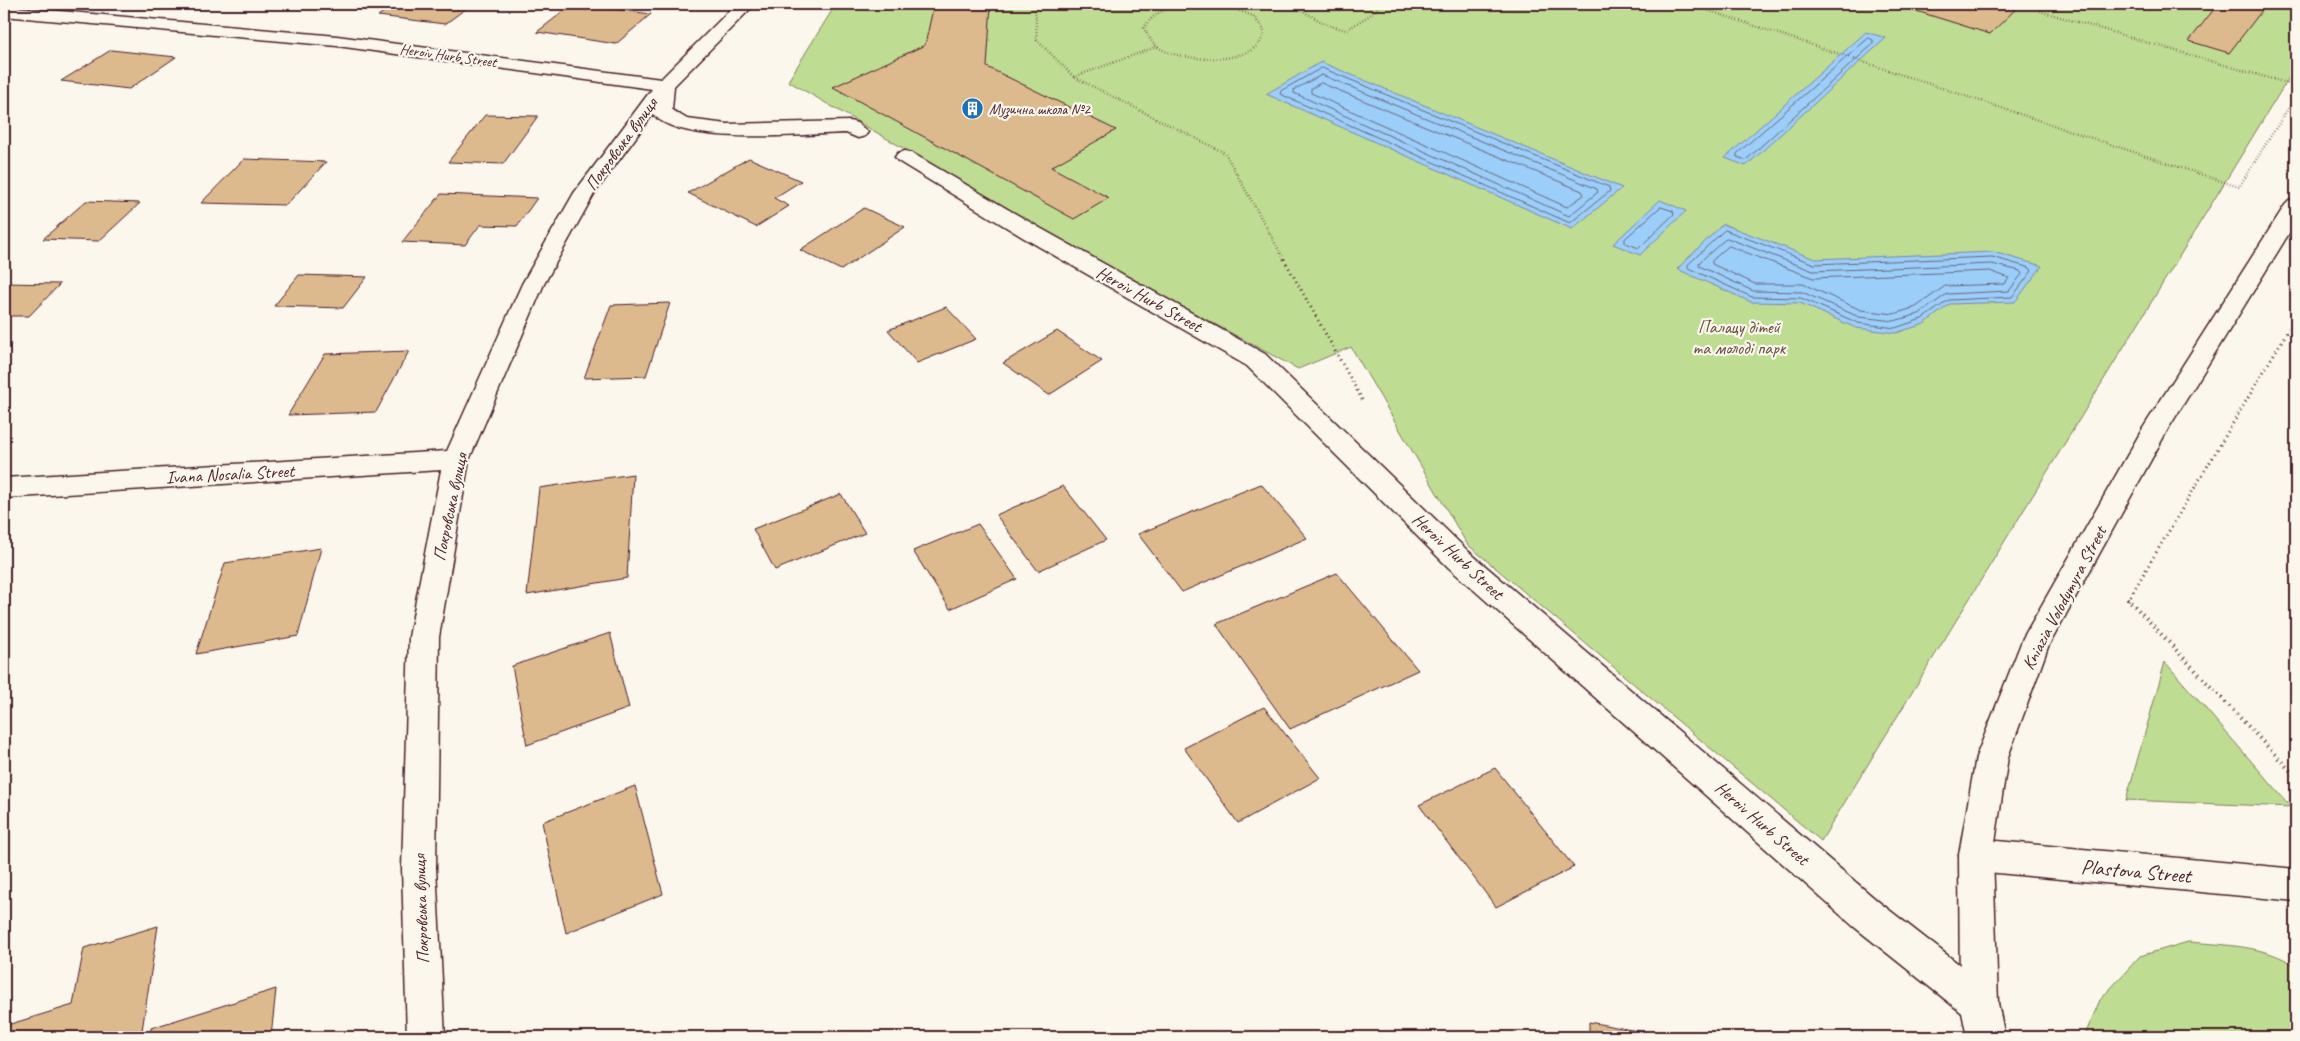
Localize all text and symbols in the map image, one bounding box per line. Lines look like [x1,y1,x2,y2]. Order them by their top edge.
street label: Heroiv Hurb Street [398,40,500,72]
street label: Покровська вулиця [580,92,663,195]
building icon: Музична школа №2 [961,97,985,121]
place label: Музична школа №2 [989,100,1091,119]
street label: Heroiv Hurb Street [1093,261,1207,338]
park label: Палацу дітей та молоді парк [1693,316,1787,359]
street label: Покровська вулиця [428,449,473,563]
street label: Ivana Nosalia Street [165,460,297,488]
street label: Heroiv Hurb Street [1408,508,1510,605]
street label: Kniazia Volodymyra Street [2017,521,2112,673]
street label: Heroiv Hurb Street [1711,776,1815,871]
street label: Покровська вулиця [408,852,434,964]
street label: Plastova Street [2080,853,2194,889]

